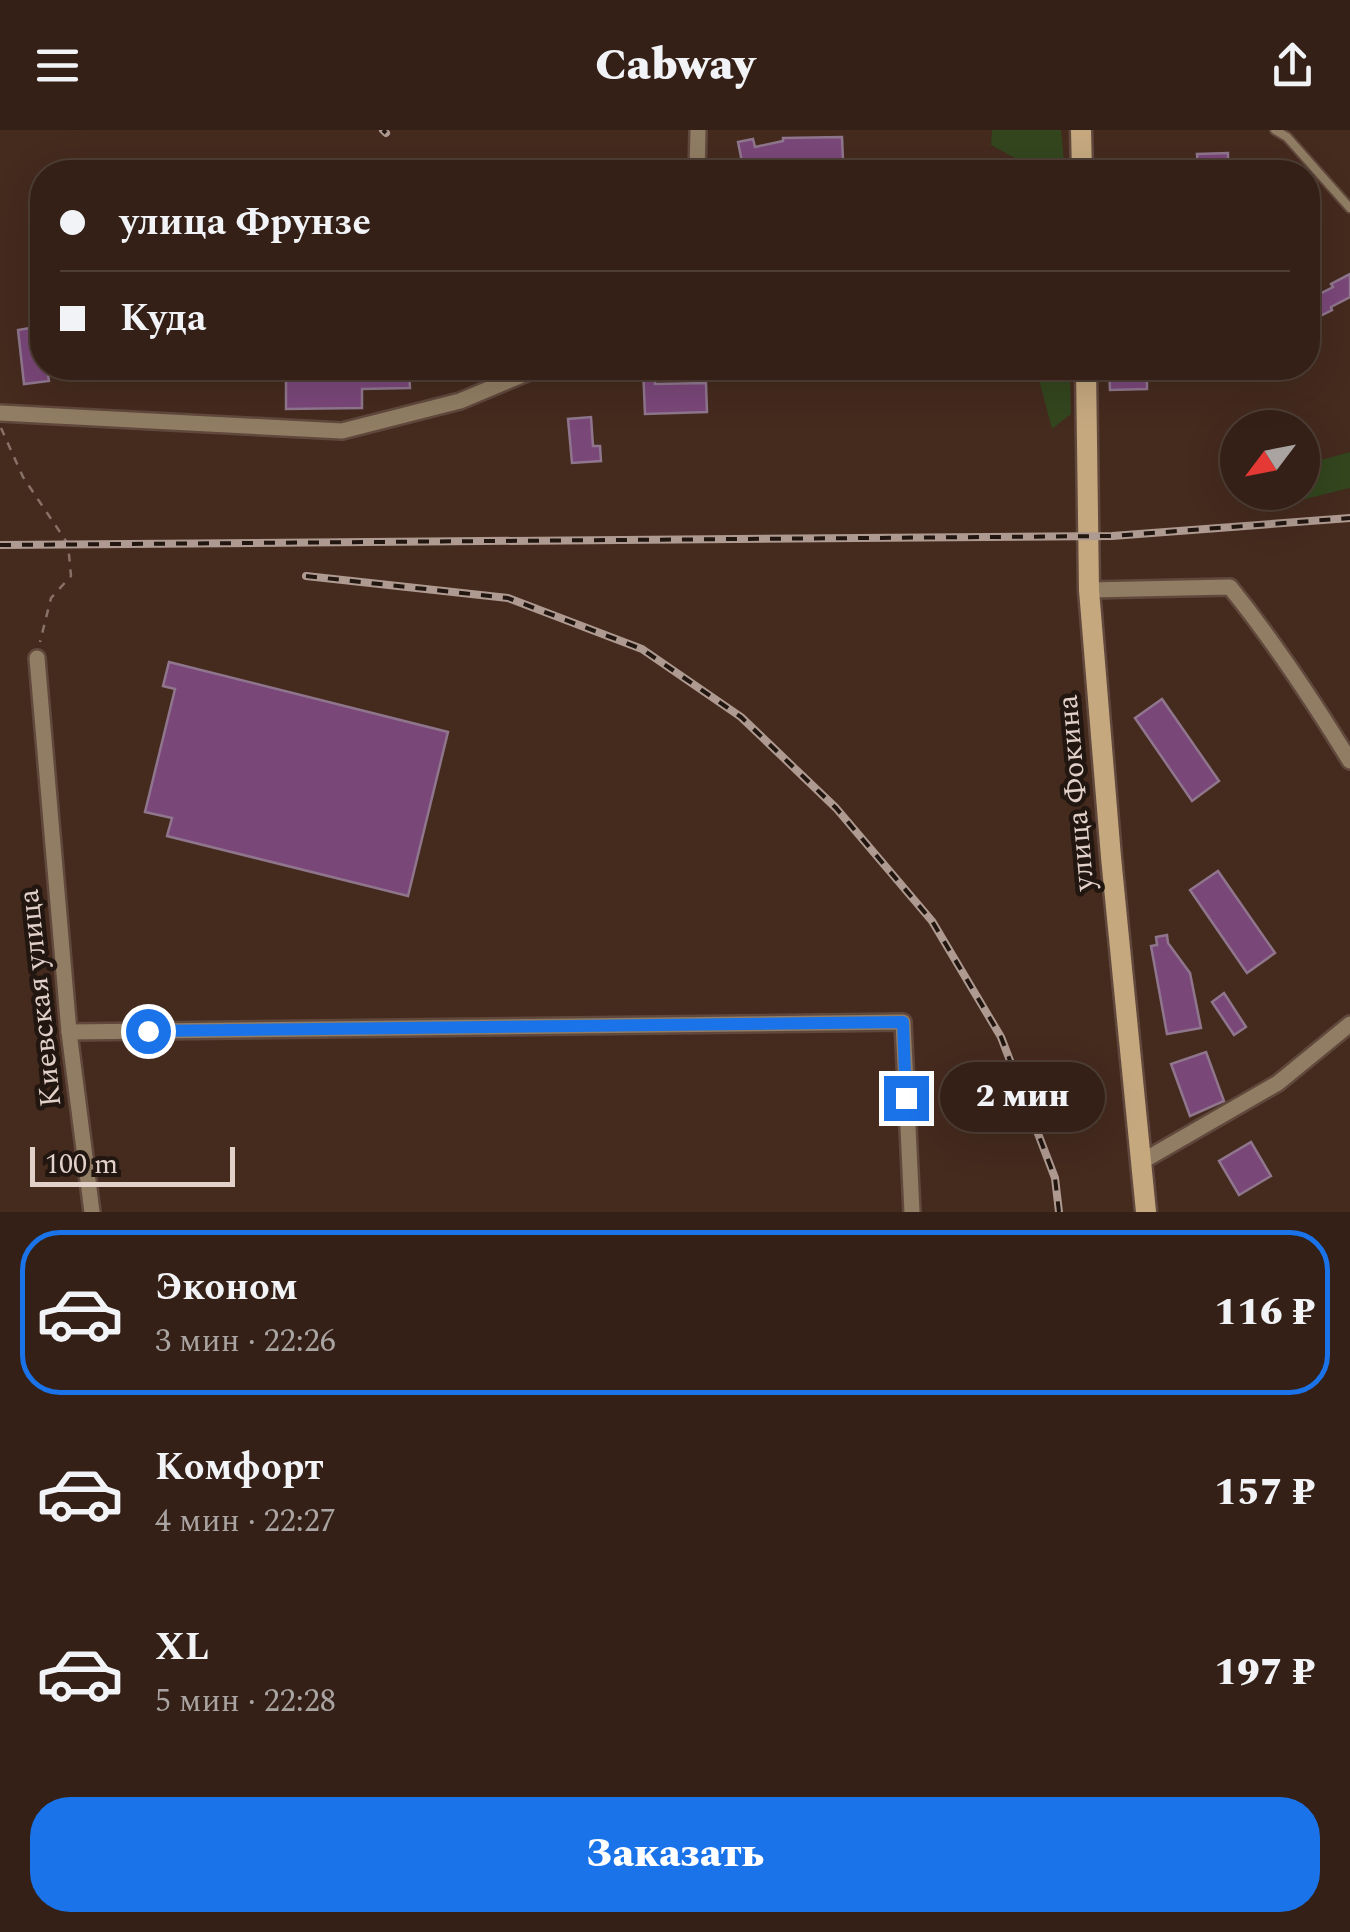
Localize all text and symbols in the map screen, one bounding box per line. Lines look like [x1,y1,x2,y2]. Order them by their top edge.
text: Cabway [595,31,755,100]
icon: menu [30,38,85,93]
icon: share [1265,38,1320,93]
text: улица Фрунзе [120,194,371,252]
text: Куда [120,290,207,348]
north arrow [1220,410,1320,510]
map controls [1220,410,1320,510]
street label: улица Фокина [1044,693,1108,894]
street label: Киевская улица [6,886,74,1109]
route start [126,1009,171,1054]
callout: 2 мин [941,1063,1106,1133]
text: 2 мин [976,1072,1069,1121]
route end [884,1076,929,1121]
scale bar [30,1142,235,1186]
text: 100 m [45,1143,118,1186]
text: Эконом [155,1259,298,1317]
icon: car [35,1268,125,1358]
text: 116 ₽ [1214,1284,1315,1342]
text: 3 мин · 22:26 [155,1317,336,1366]
text: Комфорт [155,1439,324,1497]
icon: car [35,1448,125,1538]
text: 157 ₽ [1214,1464,1315,1522]
text: 4 мин · 22:27 [155,1497,336,1546]
text: XL [155,1619,209,1677]
icon: car [35,1628,125,1718]
text: 197 ₽ [1214,1644,1315,1702]
text: 5 мин · 22:28 [155,1677,336,1726]
button: Заказать [30,1797,1320,1912]

